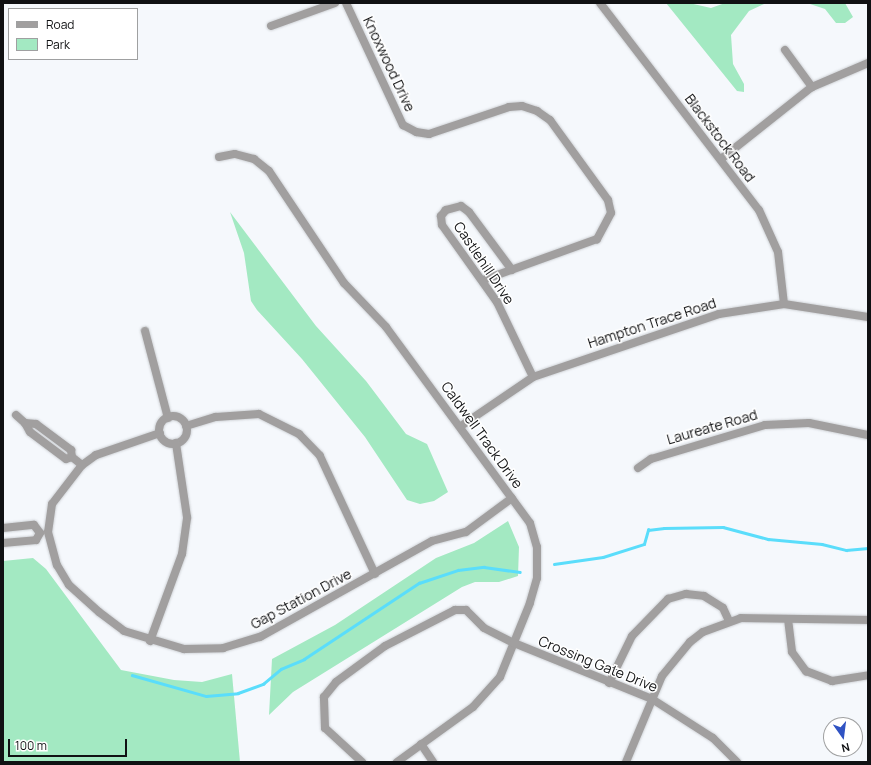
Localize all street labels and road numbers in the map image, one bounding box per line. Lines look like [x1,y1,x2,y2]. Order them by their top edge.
street label: Knoxwood Drive [360,14,418,114]
street label: Blackstock Road [681,91,759,185]
street label: Castlehill Drive [450,219,518,307]
street label: Hampton Trace Road [586,294,718,352]
street label: Caldwell Track Drive [438,378,526,492]
street label: Laureate Road [665,406,759,448]
street label: Gap Station Drive [248,565,354,633]
street label: Crossing Gate Drive [536,632,660,696]

